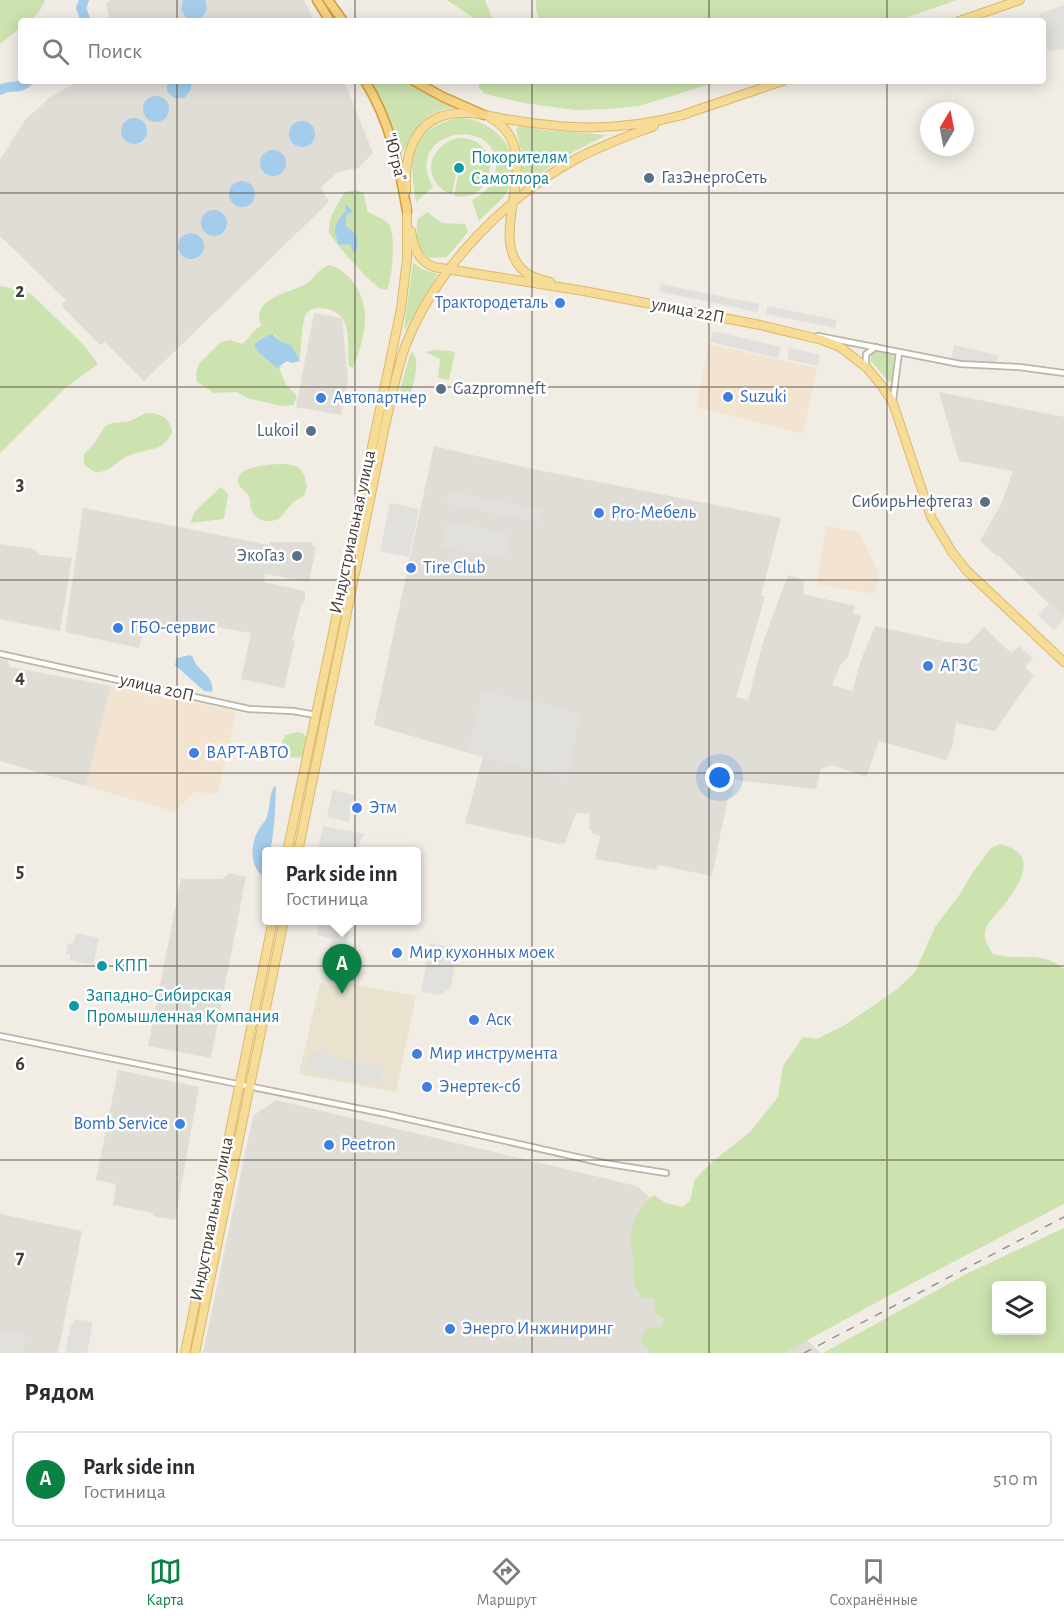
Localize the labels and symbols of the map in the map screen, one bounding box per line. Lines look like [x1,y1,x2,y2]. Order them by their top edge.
north arrow [920,102,974,156]
street label: "Югра" [380,131,410,183]
place label: Покорителям Самотлора [471,149,568,188]
marker: Покорителям Самотлора [452,161,466,175]
place label: ГазЭнергоСеть [661,169,767,187]
marker: ГазЭнергоСеть [642,171,656,185]
text: 2 [15,281,25,301]
place label: Трактородеталь [435,294,548,312]
street label: улица 22П [649,295,726,327]
marker: Трактородеталь [553,296,567,310]
place label: Gazpromneft [453,380,546,398]
marker: Gazpromneft [434,382,448,396]
place label: Suzuki [740,388,787,406]
place label: Автопартнер [333,389,427,407]
marker: Suzuki [721,390,735,404]
marker: Автопартнер [314,391,328,405]
place label: Lukoil [257,422,299,440]
marker: Lukoil [304,424,318,438]
street label: Индустриальная улица [327,449,379,615]
text: 3 [16,474,24,494]
place label: СибирьНефтегаз [851,492,973,511]
marker: СибирьНефтегаз [978,495,992,509]
place label: Pro-Мебель [611,503,696,522]
marker: Pro-Мебель [592,506,606,520]
place label: ЭкоГаз [237,547,285,565]
marker: ЭкоГаз [290,549,304,563]
place label: Tire Club [423,559,485,577]
marker: Tire Club [404,561,418,575]
place label: ГБО-сервис [130,619,216,637]
marker: ГБО-сервис [111,621,125,635]
place label: АГЗС [940,657,978,675]
marker: АГЗС [921,659,935,673]
text: 4 [15,667,25,687]
street label: улица 20П [117,671,196,705]
place label: ВАРТ-АВТО [206,744,289,762]
marker: ВАРТ-АВТО [187,746,201,760]
your location [705,763,734,792]
place label: Этм [369,799,397,817]
marker: Этм [350,801,364,815]
text: 5 [16,861,24,881]
pin: A [322,944,362,994]
place label: Мир кухонных моек [409,944,555,962]
marker: Мир кухонных моек [390,946,404,960]
place label: КПП [114,957,148,975]
marker: КПП [95,959,109,973]
place label: Западно-Сибирская Промышленная Компания [86,986,280,1026]
marker: Западно-Сибирская Промышленная Компания [67,999,81,1013]
place label: Аск [486,1011,512,1029]
marker: Аск [467,1013,481,1027]
place label: Мир инструмента [429,1045,558,1063]
marker: Мир инструмента [410,1047,424,1061]
text: 6 [15,1054,25,1074]
place label: Энертек-сб [439,1077,520,1096]
marker: Энертек-сб [420,1080,434,1094]
place label: Bomb Service [74,1115,168,1133]
marker: Bomb Service [173,1117,187,1131]
street label: Индустриальная улица [187,1136,237,1302]
place label: Peetron [341,1136,396,1154]
marker: Peetron [322,1138,336,1152]
text: 7 [16,1247,25,1267]
place label: Энерго Инжиниринг [462,1320,614,1338]
marker: Энерго Инжиниринг [443,1322,457,1336]

